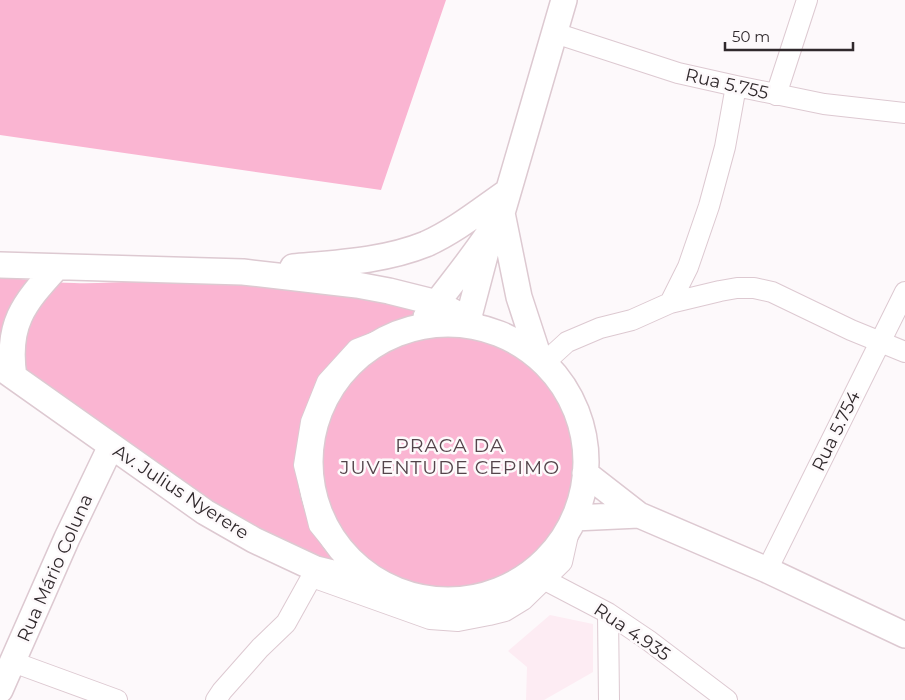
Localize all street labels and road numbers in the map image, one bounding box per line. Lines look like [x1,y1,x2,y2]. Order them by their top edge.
street label: Rua 5.755 [683,64,771,104]
street label: Rua 5.754 [807,387,865,475]
street label: Av. Julius Nyerere [109,440,253,544]
street label: Rua Mário Coluna [13,491,97,645]
street label: Rua 4.935 [590,598,674,666]

